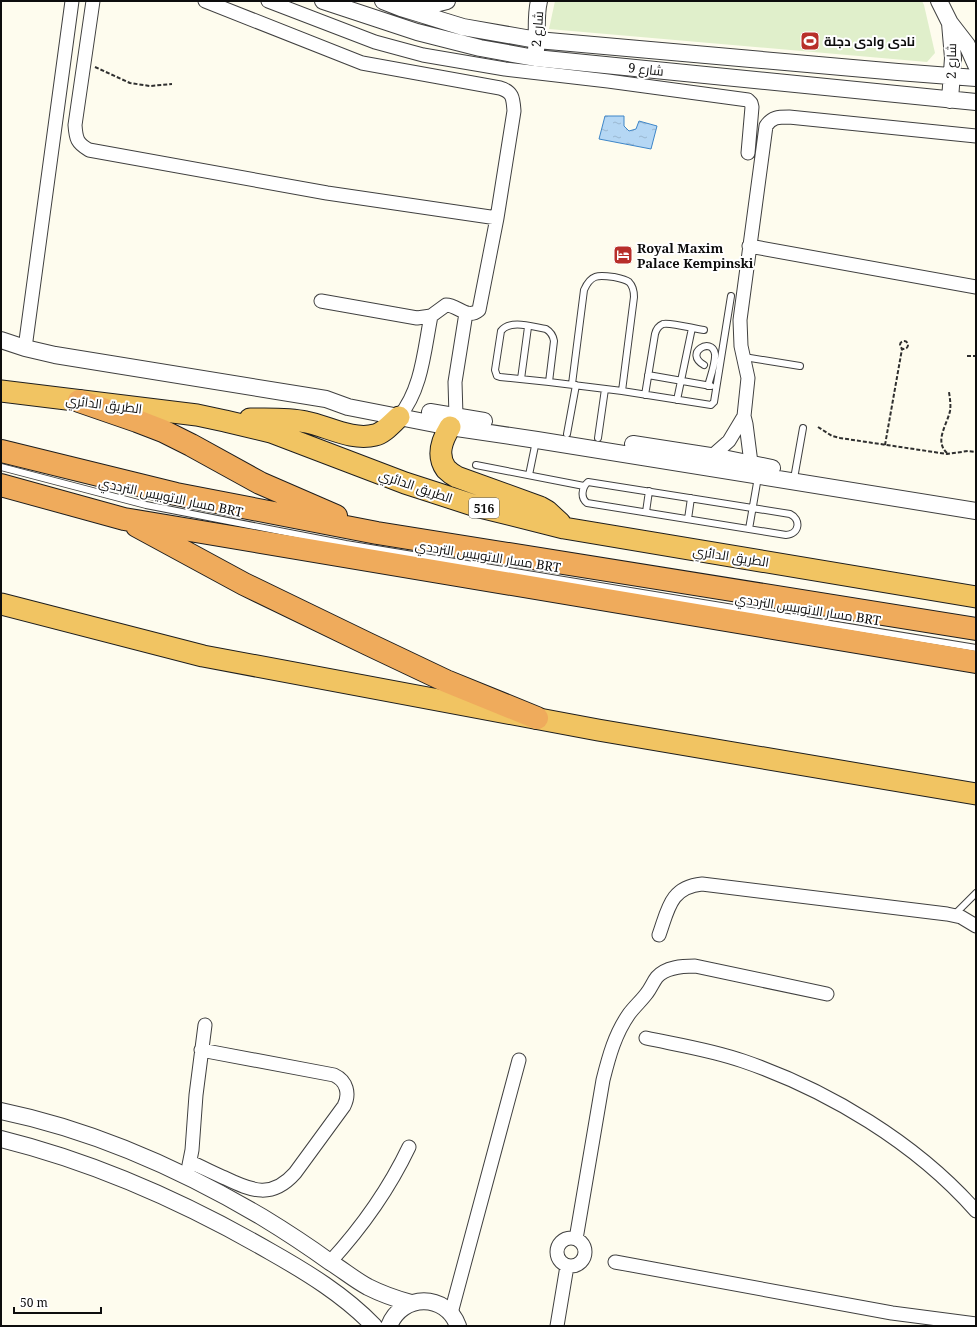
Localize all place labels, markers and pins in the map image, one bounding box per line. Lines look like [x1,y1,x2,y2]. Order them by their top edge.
sports icon: نادى وادى دجلة [799,30,821,52]
place label: نادى وادى دجلة [824,32,915,50]
place label: Royal Maxim Palace Kempinski [637,239,754,272]
hotel icon: Royal Maxim Palace Kempinski [612,244,634,266]

